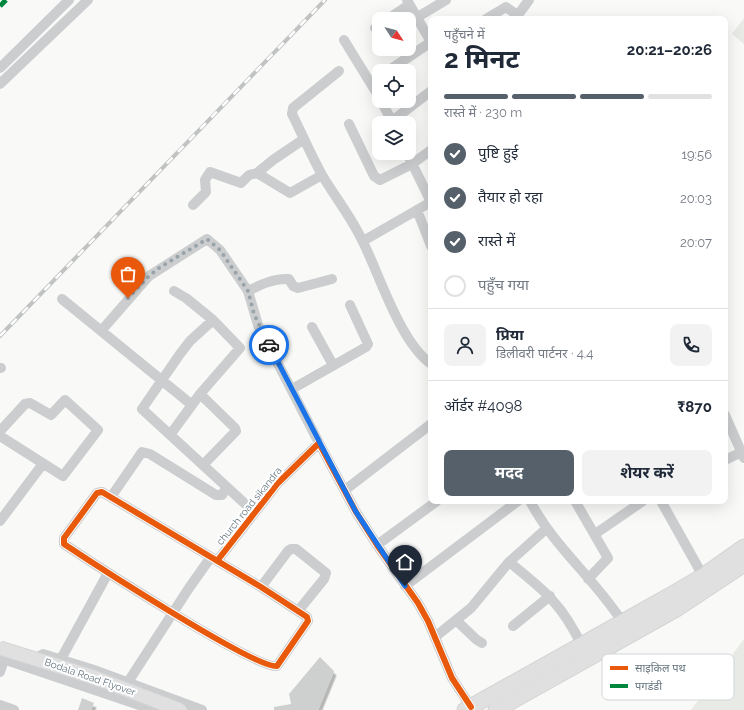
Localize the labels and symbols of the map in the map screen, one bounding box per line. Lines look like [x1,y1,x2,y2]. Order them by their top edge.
north arrow [372,12,416,56]
pin [111,257,145,298]
courier [249,325,289,365]
street label: church road sikandra [214,465,284,547]
pin [388,545,422,586]
legend [602,654,734,700]
street label: Bodala Road Flyover [43,656,137,698]
text: साइकिल पथ [635,662,686,675]
text: पगडंडी [635,680,662,693]

